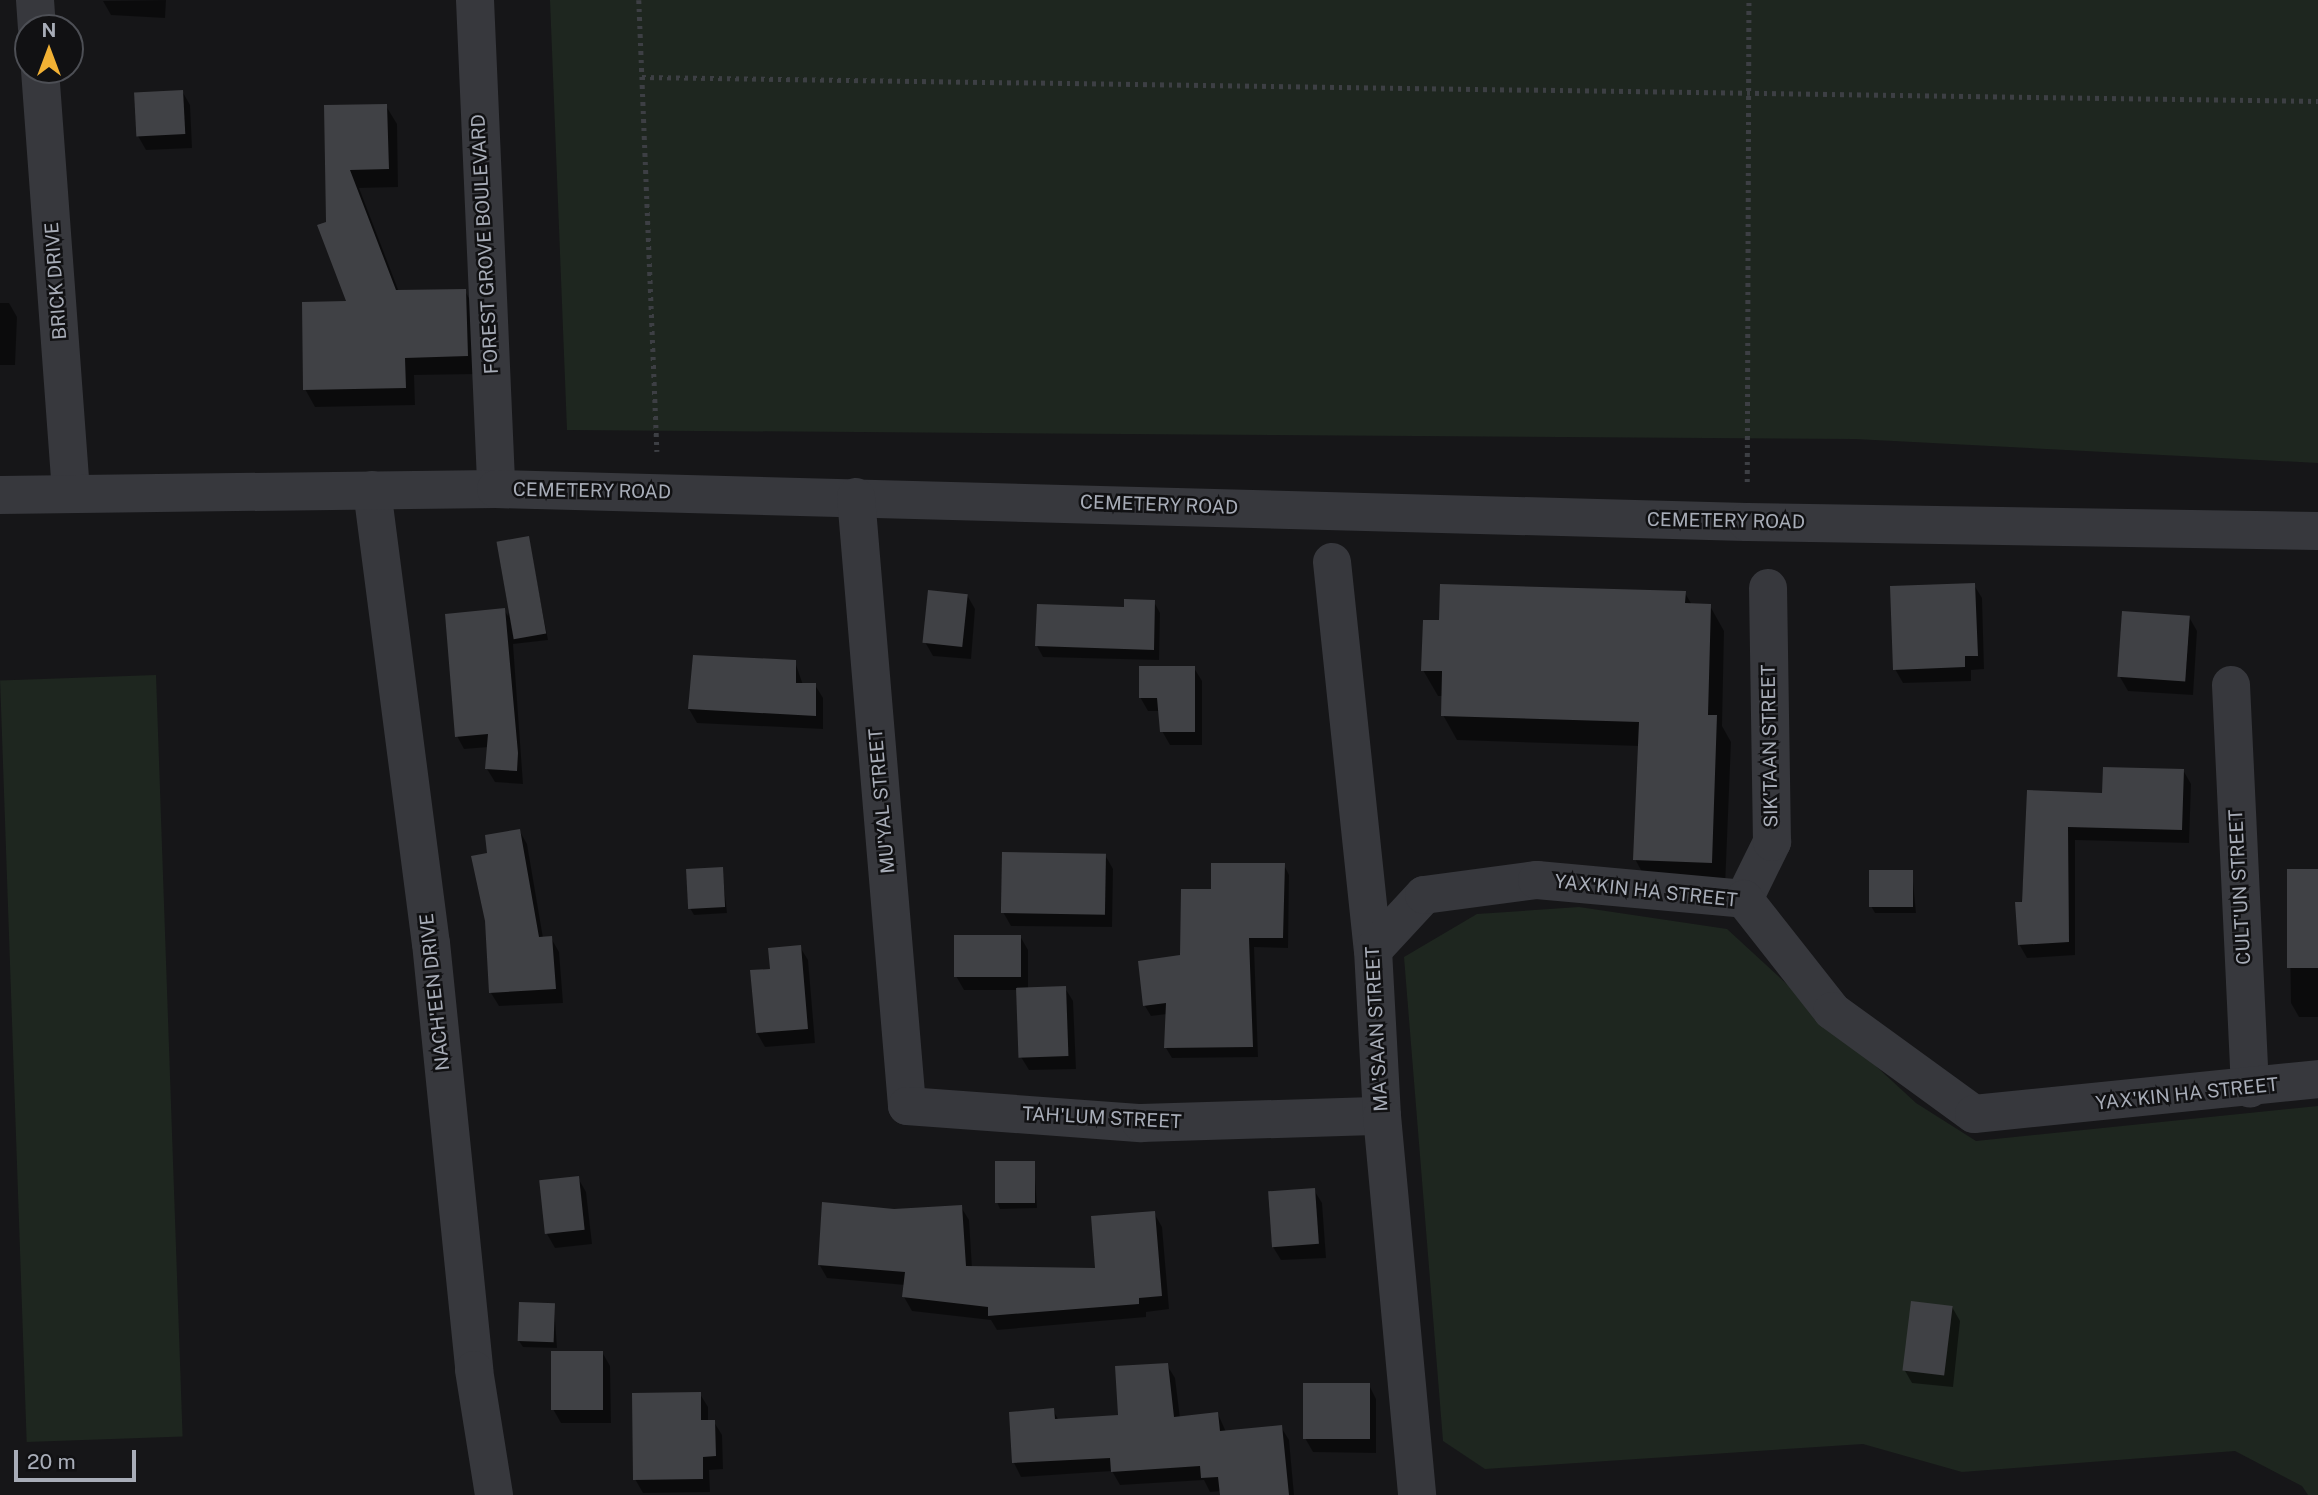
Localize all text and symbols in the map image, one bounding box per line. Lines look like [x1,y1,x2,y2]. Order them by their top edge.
north arrow [14,14,84,84]
text: N [42,19,56,41]
street label: FOREST GROVE BOULEVARD [467,113,503,375]
street label: BRICK DRIVE [41,221,71,341]
street label: CEMETERY ROAD [513,478,671,504]
street label: CEMETERY ROAD [1079,491,1239,519]
street label: CEMETERY ROAD [1647,508,1805,534]
street label: SIK'TAAN STREET [1757,664,1783,828]
street label: MU'YAL STREET [864,727,900,875]
street label: CULT'UN STREET [2225,809,2255,965]
street label: YAX'KIN HA STREET [1554,870,1738,912]
street label: NACH'EEN DRIVE [415,912,455,1072]
street label: MA'SAAN STREET [1361,946,1393,1112]
street label: YAX'KIN HA STREET [2095,1073,2279,1115]
street label: TAH'LUM STREET [1022,1102,1182,1134]
scale bar [18,1436,140,1480]
text: 20 m [27,1449,76,1474]

